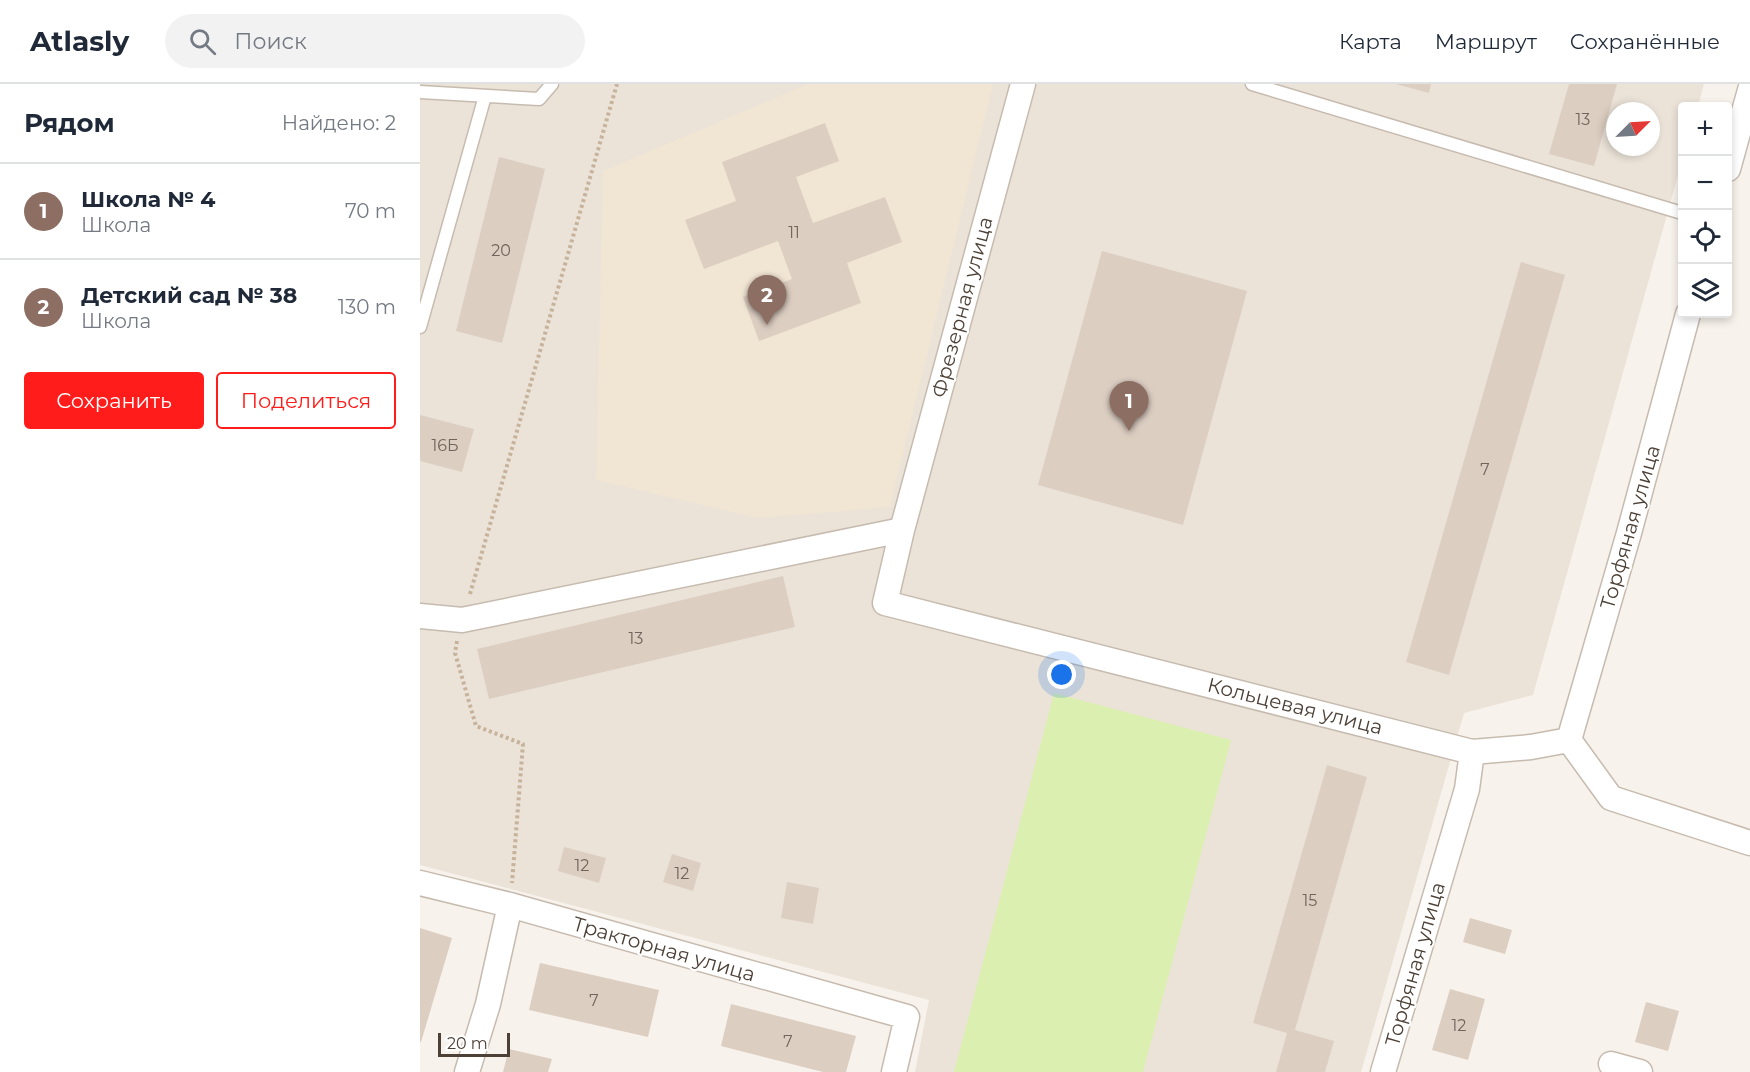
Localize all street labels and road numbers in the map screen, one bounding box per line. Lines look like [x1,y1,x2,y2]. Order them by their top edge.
street label: Фрезерная улица [926,214,998,400]
street label: Торфяная улица [1595,442,1665,612]
street label: Кольцевая улица [1205,673,1385,739]
street label: Торфяная улица [1380,879,1450,1049]
street label: Тракторная улица [570,911,758,987]

